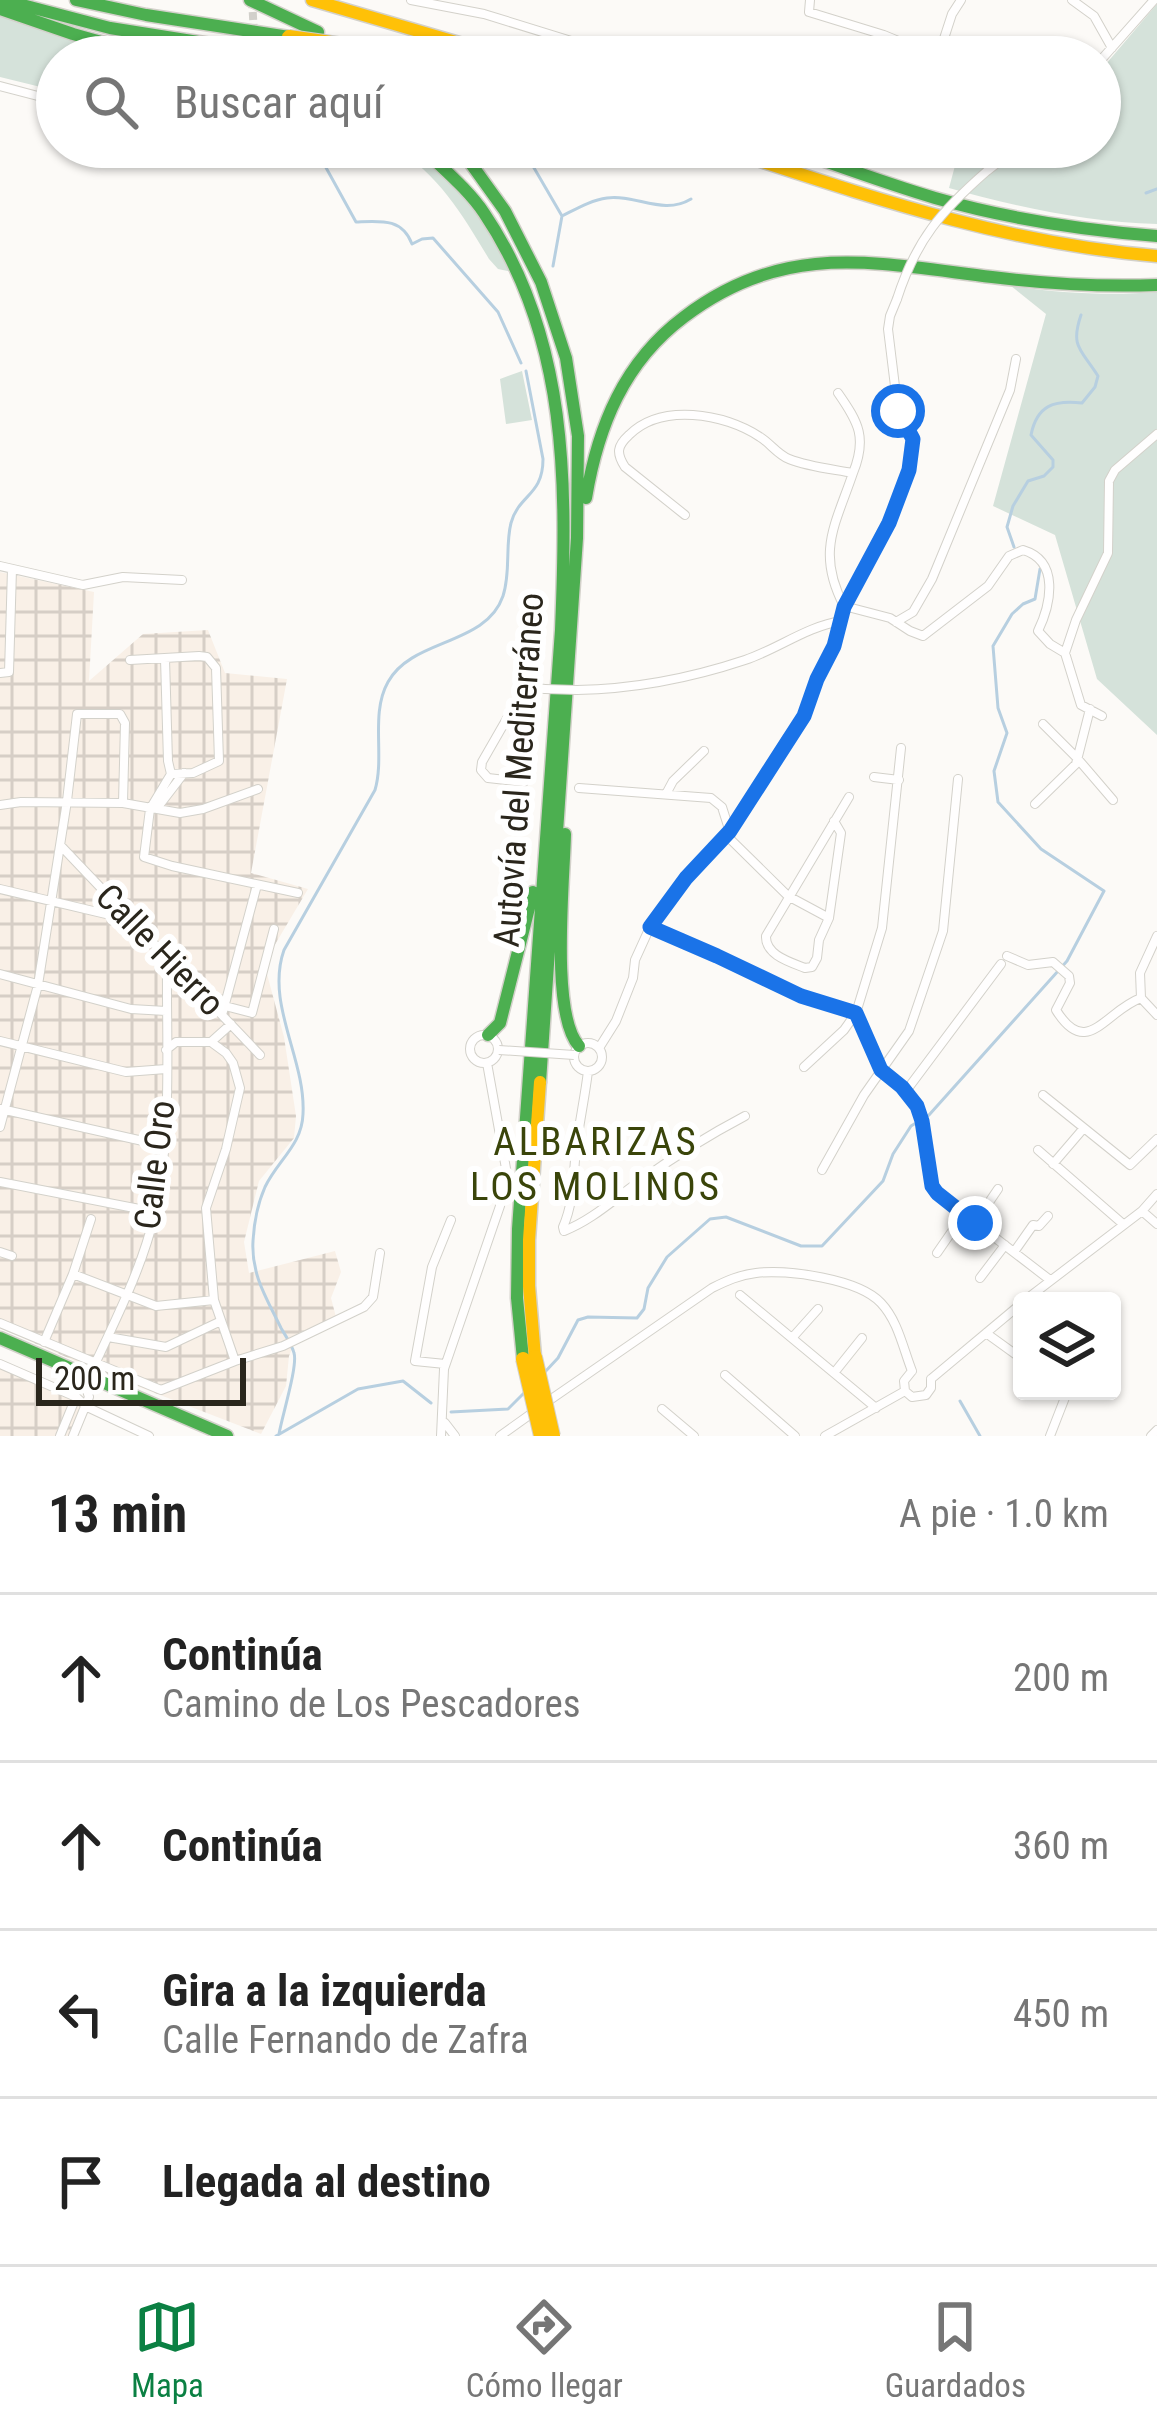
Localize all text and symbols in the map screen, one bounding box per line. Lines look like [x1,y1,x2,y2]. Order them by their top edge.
search box [36,36,1121,168]
icon: search [78,69,144,135]
text: Buscar aquí [174,76,384,129]
route start [871,384,925,438]
street label: Autovía del Mediterráneo [486,591,552,949]
street label: Calle Hierro [87,876,233,1024]
street label: Calle Oro [126,1098,184,1232]
district label: ALBARIZAS LOS MOLINOS [470,1119,722,1210]
route end [948,1196,1002,1250]
map controls [1013,1292,1121,1400]
button: layers [1013,1292,1121,1400]
scale bar [36,1352,246,1405]
text: 200 m [54,1359,135,1398]
text: 13 min [48,1485,187,1544]
text: A pie · 1.0 km [899,1491,1109,1537]
text: Continúa [162,1628,323,1681]
icon: ahead [48,1645,114,1711]
text: 200 m [1013,1655,1109,1701]
text: Camino de Los Pescadores [162,1681,581,1727]
icon: ahead [48,1813,114,1879]
text: Continúa [162,1819,323,1872]
text: 360 m [1013,1823,1109,1869]
text: Gira a la izquierda [162,1964,487,2017]
icon: left [48,1981,114,2047]
text: 450 m [1013,1991,1109,2037]
text: Calle Fernando de Zafra [162,2017,529,2063]
icon: arrive [48,2149,114,2215]
text: Llegada al destino [162,2155,491,2208]
tab: Mapa [131,2294,204,2405]
tab: Cómo llegar [466,2294,623,2405]
tab: Guardados [885,2294,1026,2405]

